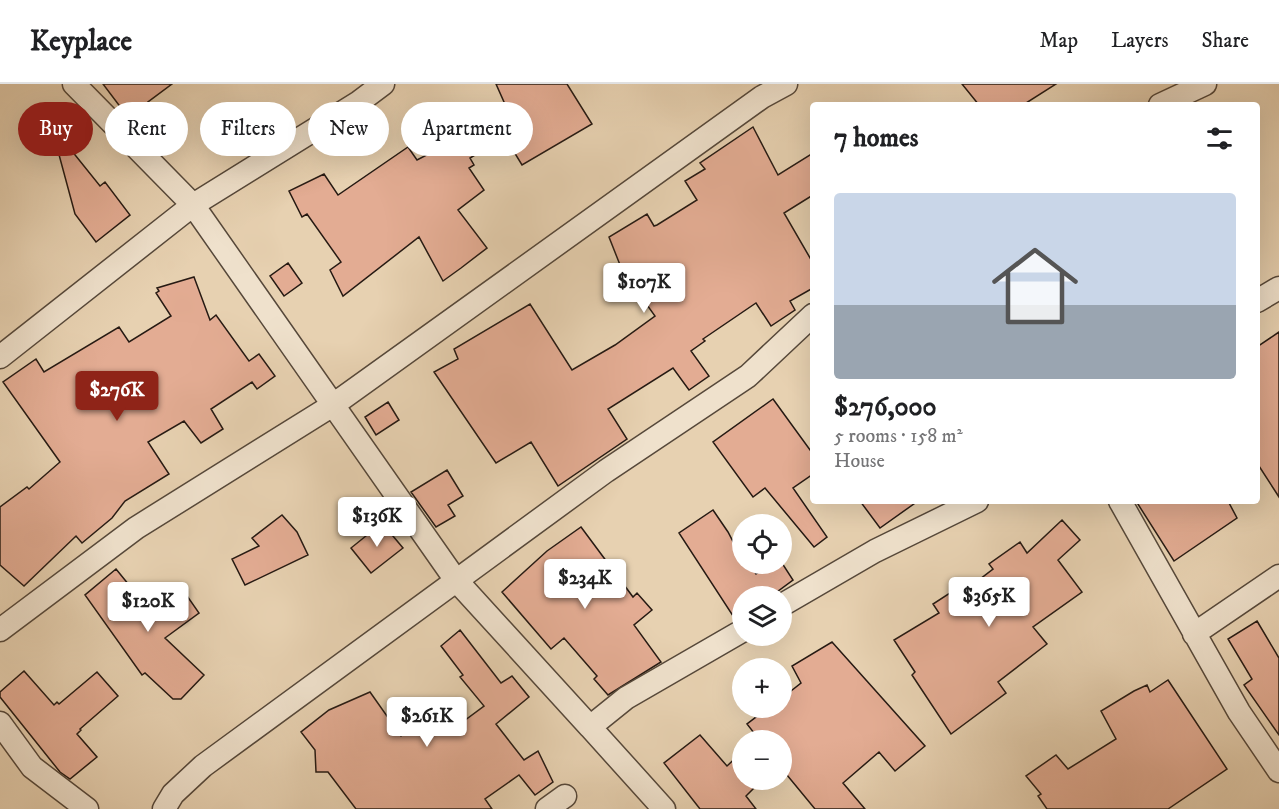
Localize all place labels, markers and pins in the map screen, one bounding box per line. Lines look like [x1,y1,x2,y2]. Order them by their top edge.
pin: $107K [602,263,686,314]
pin: $276K [75,371,159,422]
pin: $136K [335,497,419,548]
pin: $234K [543,559,627,610]
pin: $365K [947,577,1031,628]
pin: $120K [106,582,190,633]
pin: $261K [385,697,469,748]

